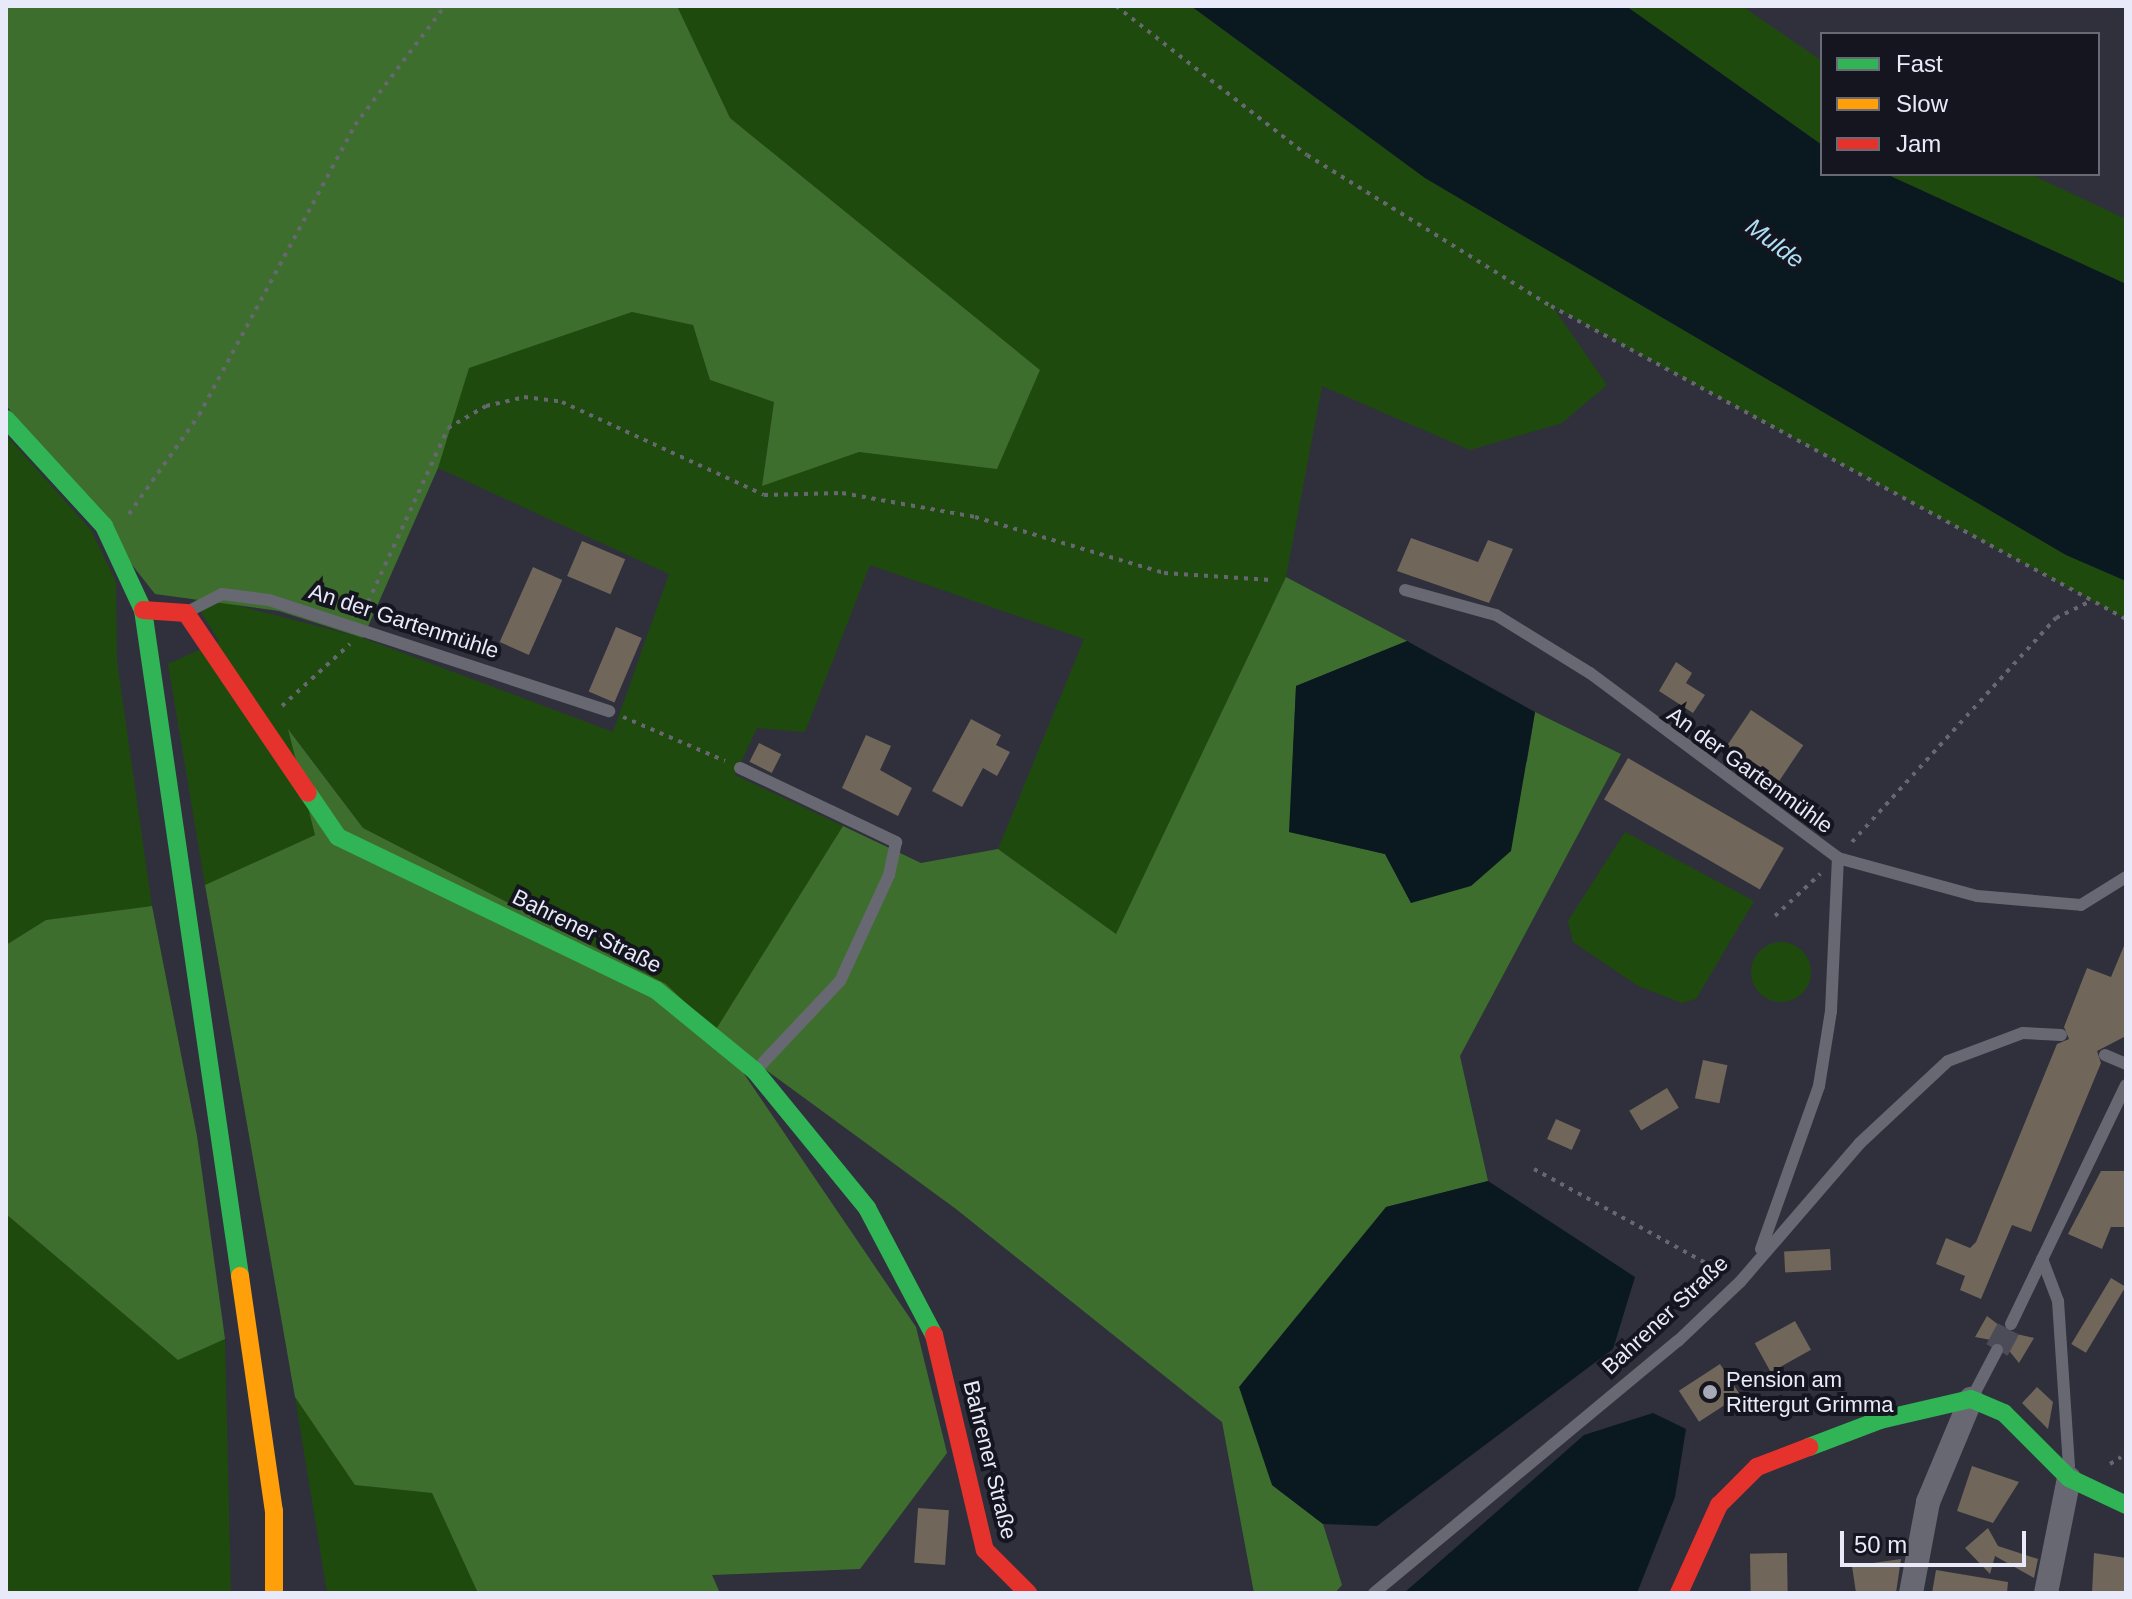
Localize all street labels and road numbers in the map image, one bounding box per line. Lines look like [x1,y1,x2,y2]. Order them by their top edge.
street label: An der Gartenmühle [306,578,502,664]
street label: An der Gartenmühle [1662,701,1838,839]
street label: Bahrener Straße [508,883,666,979]
street label: Bahrener Straße [1597,1250,1733,1380]
street label: Bahrener Straße [958,1378,1022,1542]

